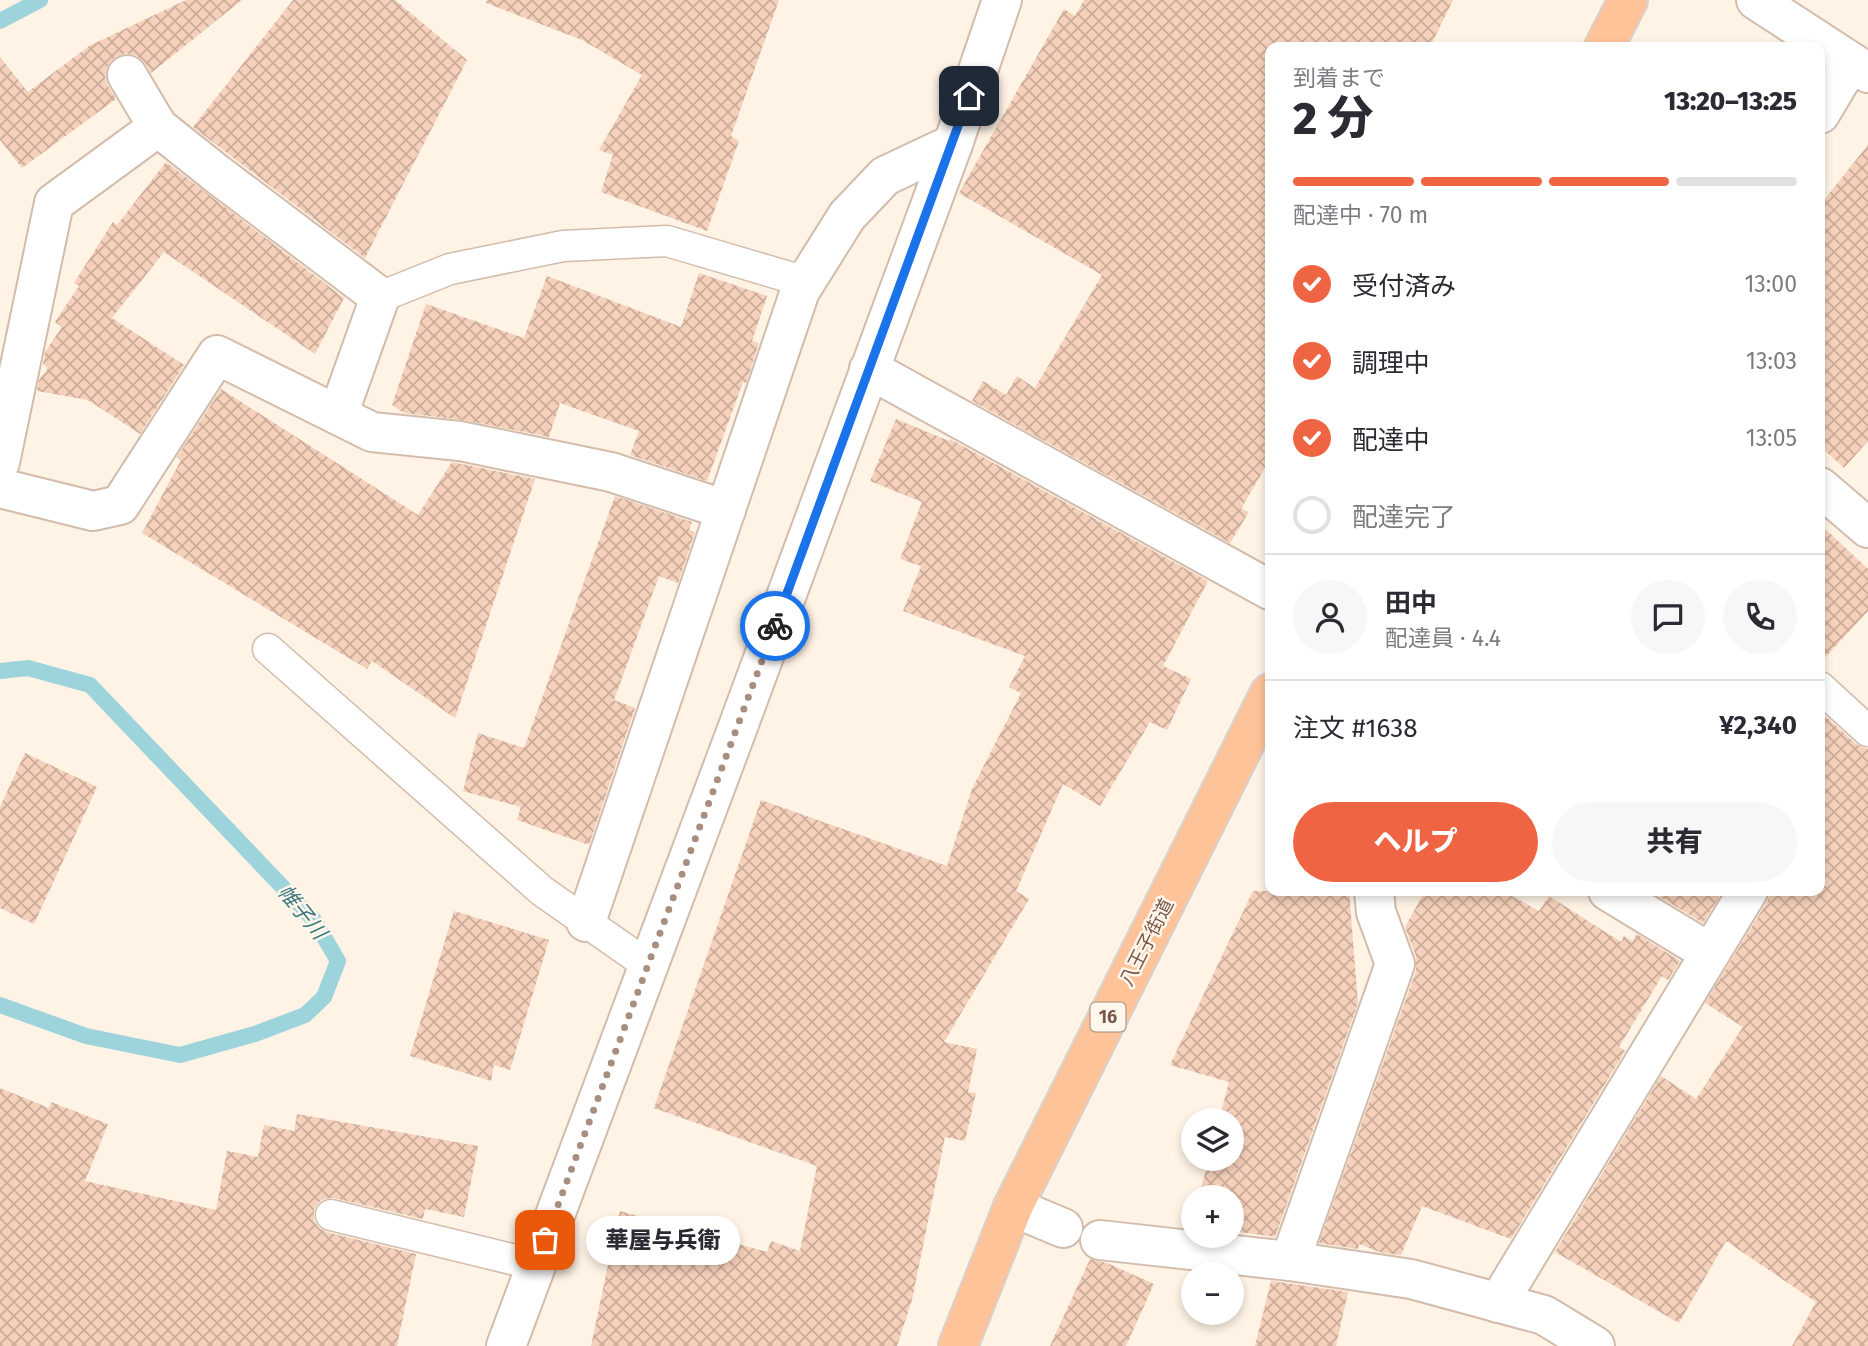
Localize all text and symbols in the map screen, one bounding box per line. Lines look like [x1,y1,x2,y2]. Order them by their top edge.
text: 到着まで [1293,64,1385,92]
pin [939,66,999,126]
icon: home [950,77,988,115]
text: 13:20–13:25 [1664,86,1797,117]
text: 2 分 [1293,91,1374,146]
text: 配達中 · 70 m [1293,201,1428,229]
icon: check [1293,265,1331,303]
text: 13:00 [1744,270,1797,298]
text: 受付済み [1352,271,1456,302]
icon: check [1293,342,1331,380]
text: 13:03 [1746,347,1797,375]
text: 調理中 [1352,348,1430,379]
icon: check [1293,419,1331,457]
text: 13:05 [1746,424,1797,452]
text: 配達中 [1352,425,1430,456]
text: 配達完了 [1352,502,1456,533]
button: person [1293,580,1367,654]
button: chat [1631,580,1705,654]
button: phone [1723,580,1797,654]
text: 田中 [1385,588,1437,619]
courier [740,591,810,661]
icon: bike [756,607,794,645]
text: 配達員 · 4.4 [1385,624,1501,652]
text: ¥2,340 [1719,710,1797,741]
text: 注文 #1638 [1293,713,1418,744]
button: ヘルプ [1293,802,1538,882]
button: 共有 [1552,802,1797,882]
water label: 帷子川 [272,879,333,946]
street label: 八王子街道 [1115,895,1178,990]
road number: 16 [1090,1002,1126,1032]
map controls [1181,1108,1244,1325]
button: layers [1181,1108,1244,1171]
button: + [1181,1185,1244,1248]
pin [515,1210,575,1270]
callout: 華屋与兵衛 [587,1216,741,1264]
icon: bag [526,1221,564,1259]
text: 華屋与兵衛 [606,1226,721,1254]
button: − [1181,1262,1244,1325]

